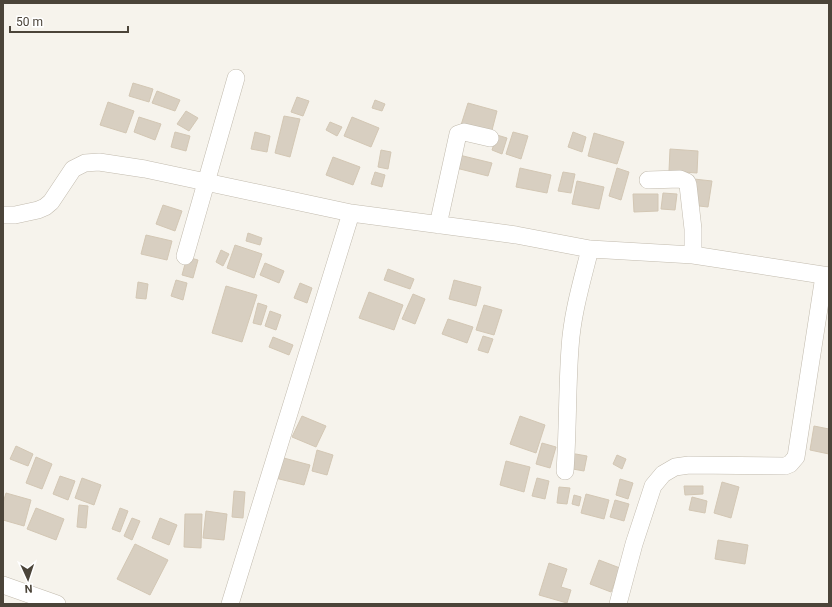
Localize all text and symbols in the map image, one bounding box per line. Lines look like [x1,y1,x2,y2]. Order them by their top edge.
scale bar [10,8,128,34]
text: 50 m [16,15,43,29]
north arrow [8,559,48,599]
text: N [24,582,33,595]

